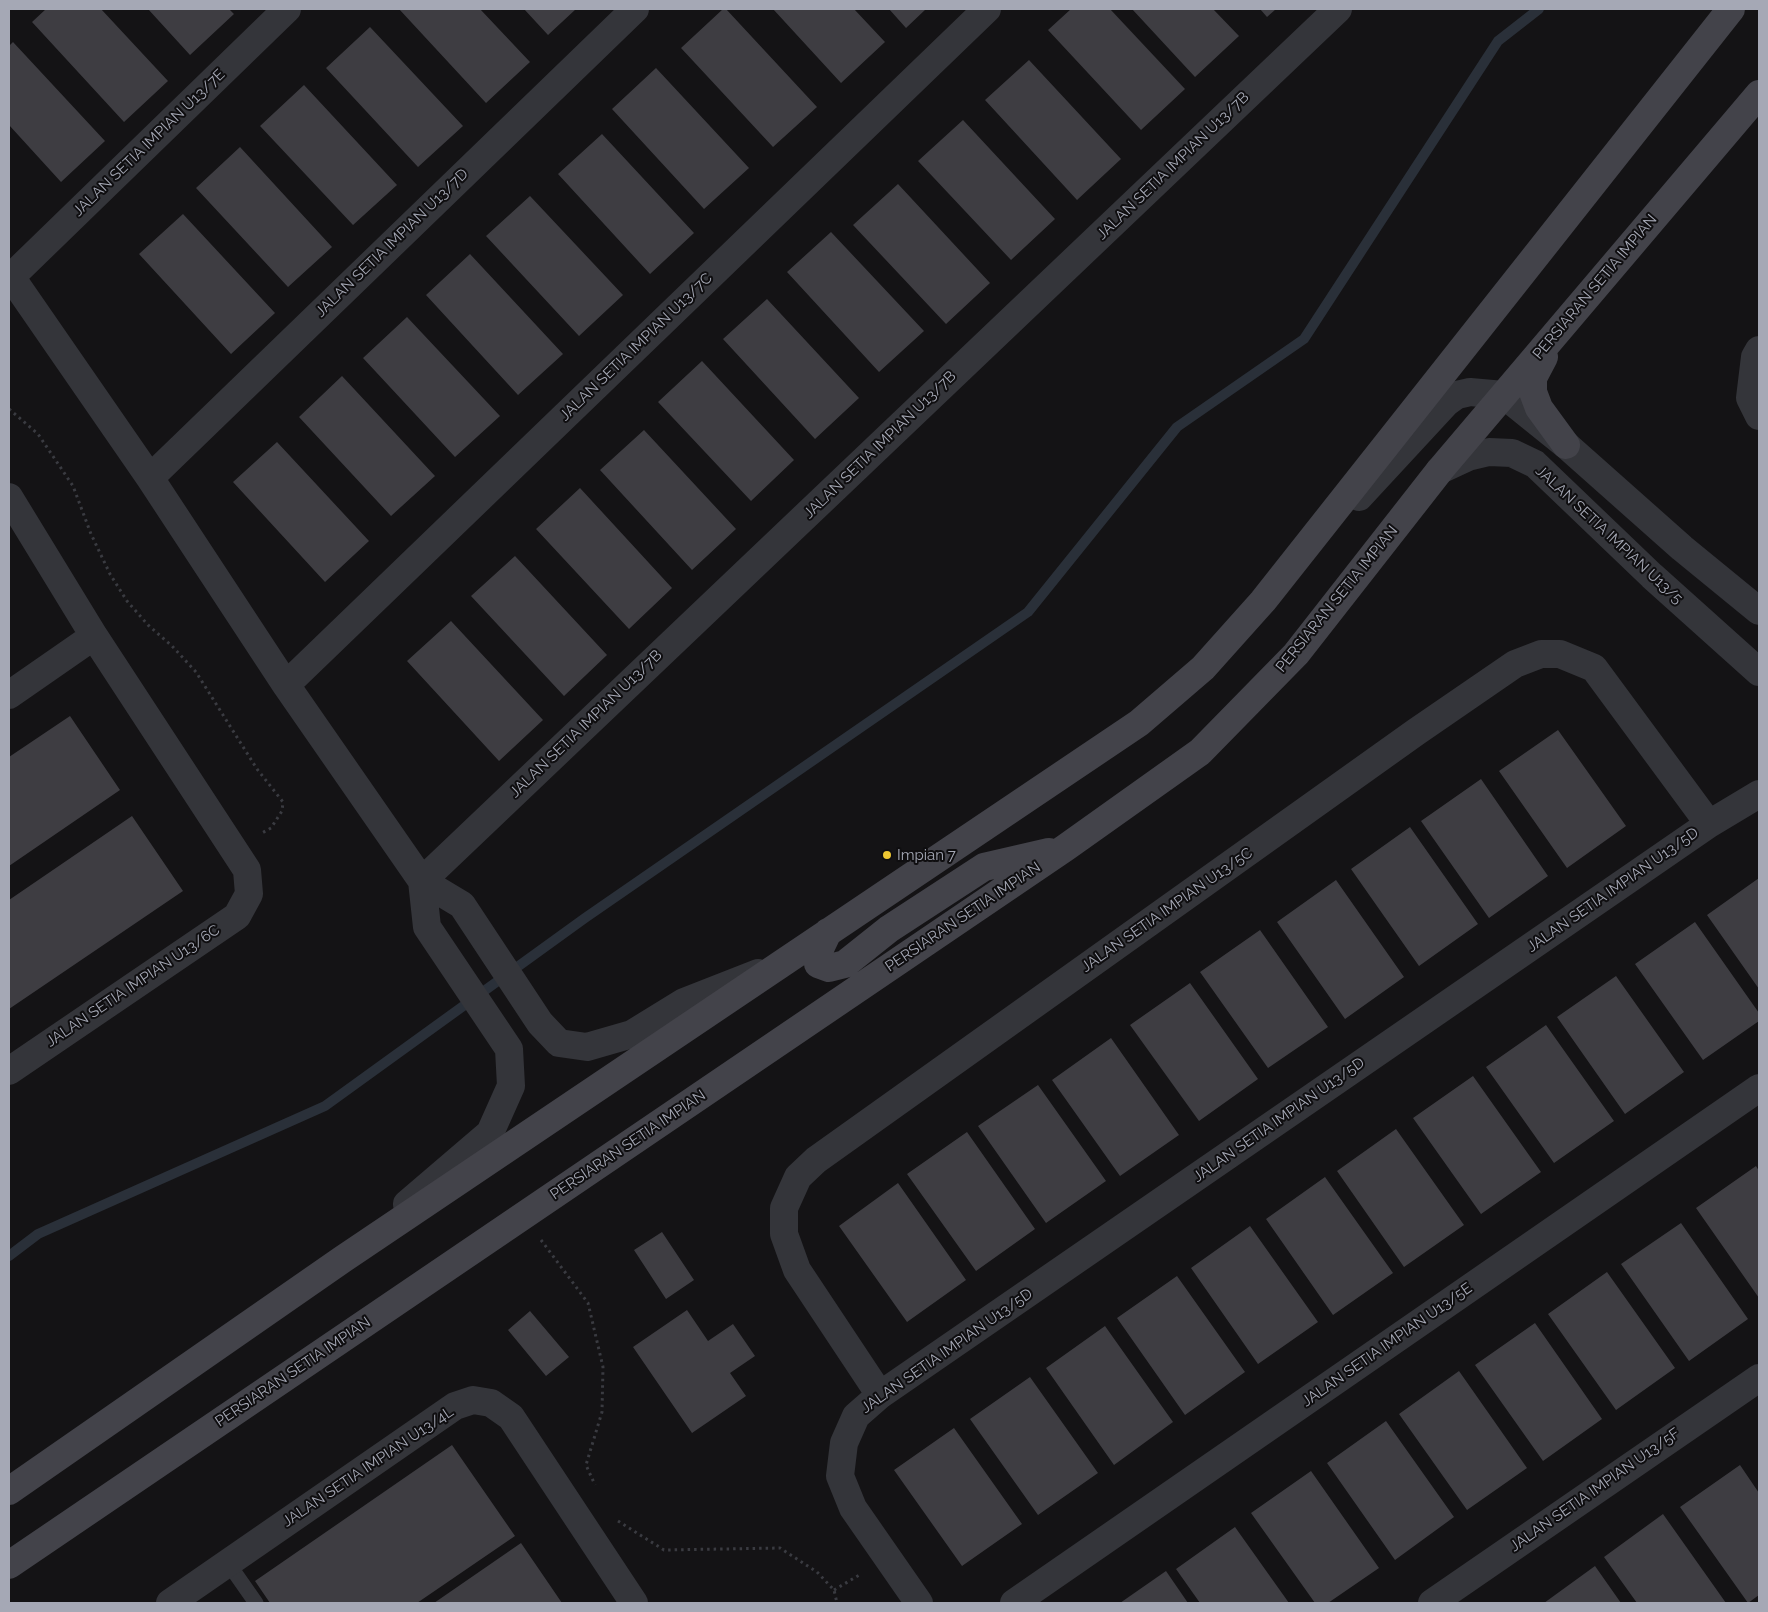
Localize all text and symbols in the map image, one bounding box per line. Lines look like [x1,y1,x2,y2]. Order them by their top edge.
street label: JALAN SETIA IMPIAN U13/7E [69,66,229,220]
street label: JALAN SETIA IMPIAN U13/7B [1093,88,1253,244]
street label: JALAN SETIA IMPIAN U13/7D [312,165,472,321]
street label: PERSIARAN SETIA IMPIAN [1529,211,1661,363]
street label: JALAN SETIA IMPIAN U13/7C [556,269,716,425]
street label: JALAN SETIA IMPIAN U13/7B [800,367,960,523]
street label: JALAN SETIA IMPIAN U13/5 [1532,462,1686,608]
street label: PERSIARAN SETIA IMPIAN [1272,522,1402,676]
street label: JALAN SETIA IMPIAN U13/7B [506,646,666,802]
street label: JALAN SETIA IMPIAN U13/5D [1524,824,1702,956]
street label: JALAN SETIA IMPIAN U13/5C [1078,844,1256,976]
place label: Impian 7 [897,846,956,864]
marker: Impian 7 [881,849,893,861]
street label: PERSIARAN SETIA IMPIAN [882,858,1044,976]
street label: JALAN SETIA IMPIAN U13/6C [43,921,223,1051]
street label: JALAN SETIA IMPIAN U13/5D [1190,1054,1368,1186]
street label: PERSIARAN SETIA IMPIAN [547,1086,709,1204]
street label: JALAN SETIA IMPIAN U13/5E [1298,1279,1476,1411]
street label: JALAN SETIA IMPIAN U13/5D [858,1285,1036,1417]
street label: PERSIARAN SETIA IMPIAN [212,1313,374,1431]
street label: JALAN SETIA IMPIAN U13/4L [279,1403,457,1531]
street label: JALAN SETIA IMPIAN U13/5F [1507,1424,1683,1556]

